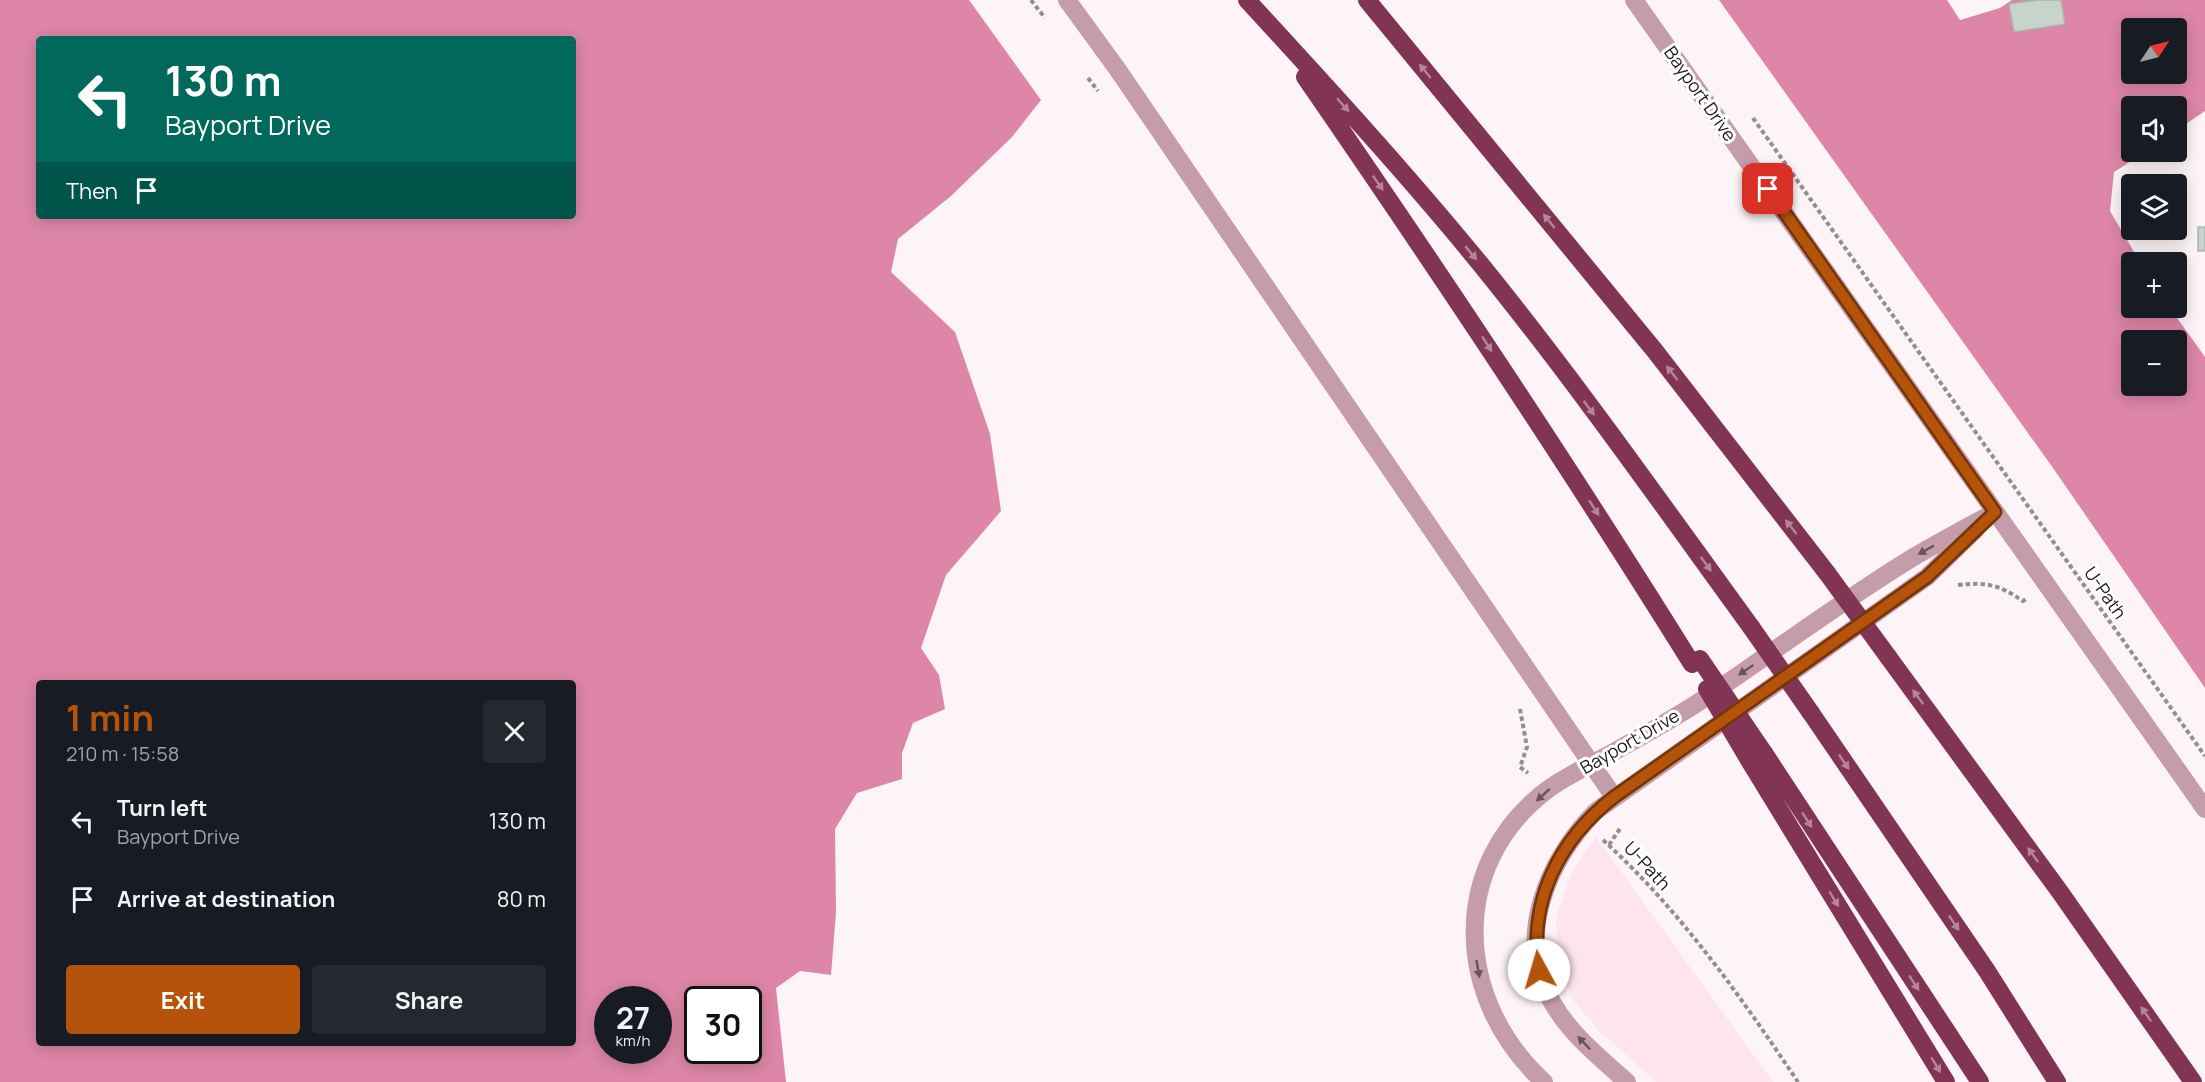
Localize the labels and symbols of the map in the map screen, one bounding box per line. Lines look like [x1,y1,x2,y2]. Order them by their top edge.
north arrow [2121,18,2187,84]
street label: Bayport Drive [1659,41,1742,146]
one-way arrow [1418,63,1431,79]
one-way arrow [1336,98,1350,113]
pin [1742,163,1793,214]
one-way arrow [1372,174,1384,190]
one-way arrow [1543,214,1555,229]
one-way arrow [1464,245,1477,261]
one-way arrow [1482,336,1493,353]
one-way arrow [1666,365,1678,380]
one-way arrow [1583,400,1595,415]
one-way arrow [1588,499,1600,515]
one-way arrow [1786,519,1798,534]
one-way arrow [1917,545,1934,555]
one-way arrow [1699,557,1711,572]
street label: U-Path [2079,562,2132,623]
one-way arrow [1738,664,1754,676]
one-way arrow [1912,690,1924,706]
street label: Bayport Drive [1576,703,1683,779]
one-way arrow [1839,753,1850,770]
one-way arrow [1535,788,1550,802]
one-way arrow [1802,812,1813,828]
street label: U-Path [1619,836,1676,895]
one-way arrow [2027,847,2039,862]
one-way arrow [1829,891,1840,907]
one-way arrow [1948,915,1959,931]
position arrow [1507,938,1571,1002]
one-way arrow [1474,959,1483,978]
one-way arrow [1909,975,1920,991]
speed limit sign: 30 [684,986,762,1064]
one-way arrow [2140,1006,2152,1022]
one-way arrow [1577,1035,1591,1050]
one-way arrow [1931,1057,1941,1074]

